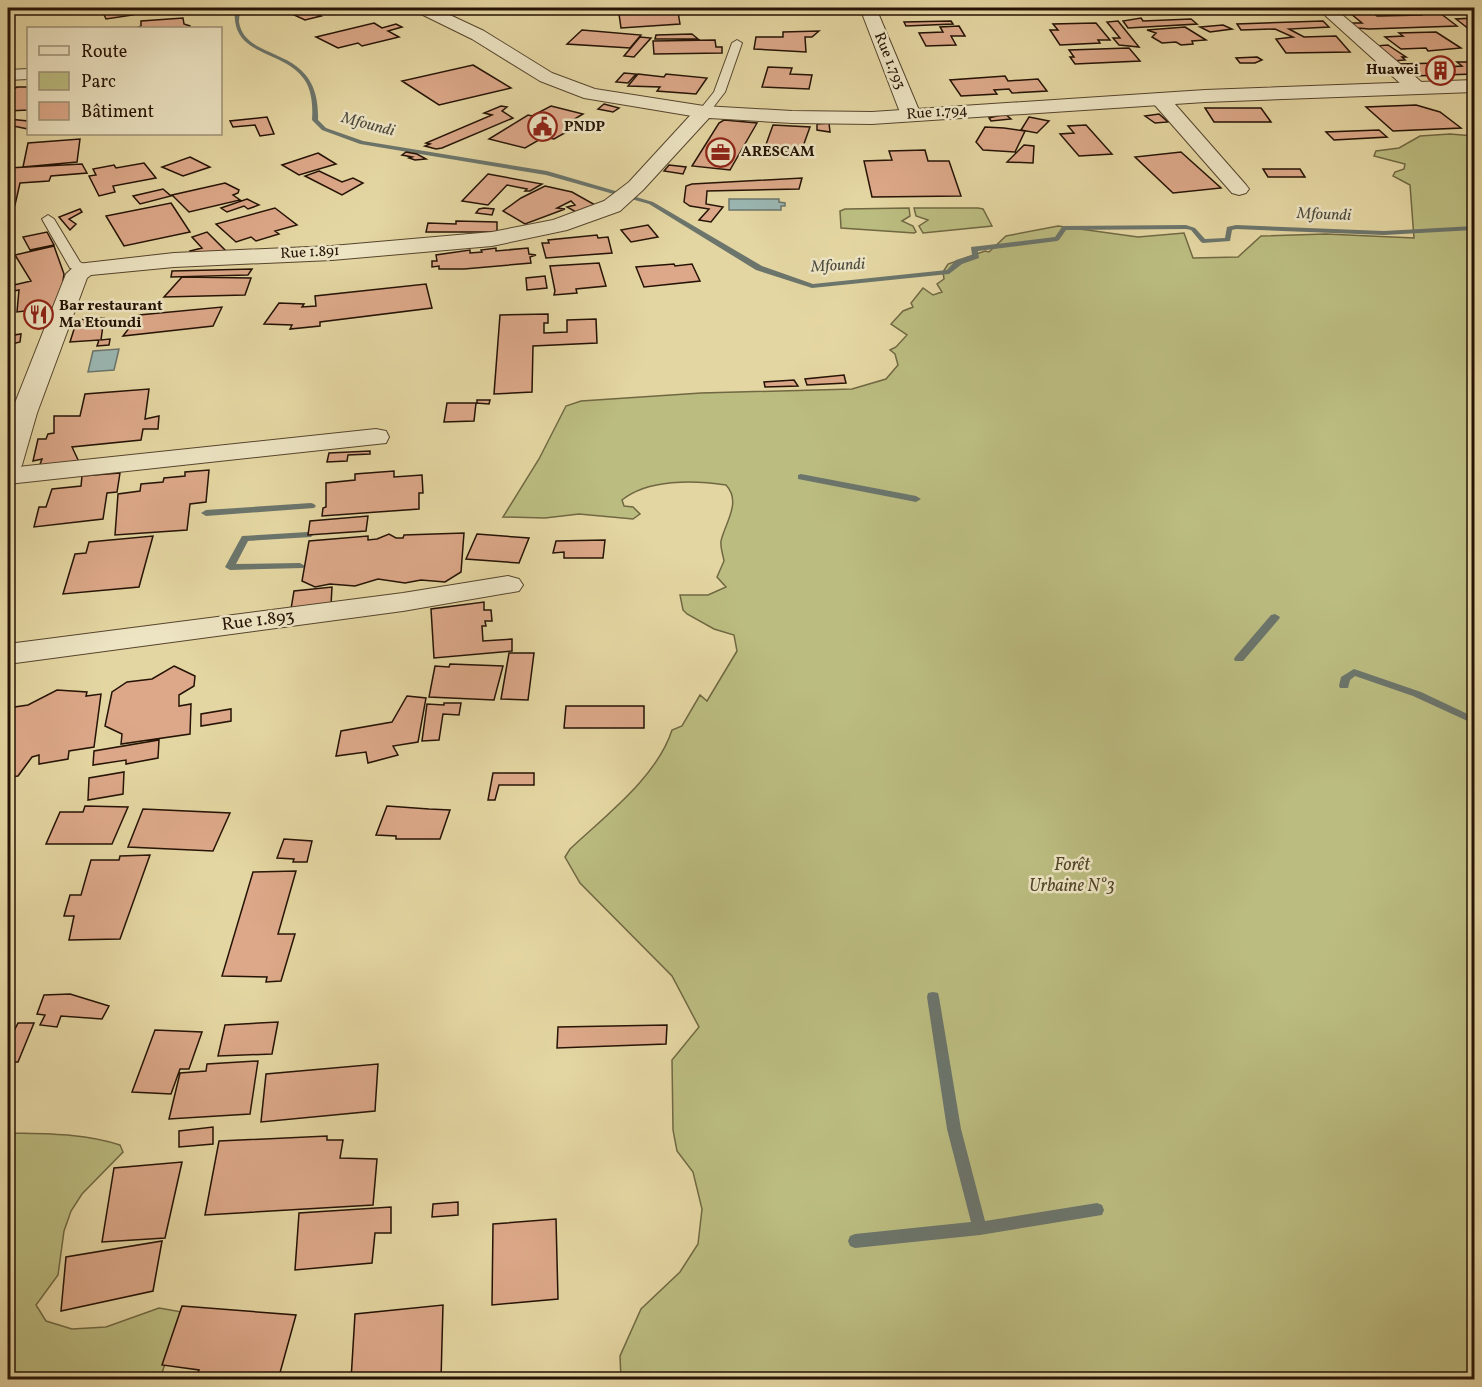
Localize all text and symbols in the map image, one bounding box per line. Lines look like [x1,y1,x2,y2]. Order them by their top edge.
legend [27,27,222,135]
street label: Rue 1.793 [868,29,910,93]
text: Route [81,40,127,65]
building icon: Huawei [1424,54,1456,86]
place label: Huawei [1366,60,1419,81]
text: Parc [81,70,116,95]
text: Bâtiment [81,100,154,125]
street label: Rue 1.794 [906,100,968,126]
water label: Mfoundi [338,107,398,143]
public building icon: PNDP [527,111,559,143]
place label: PNDP [564,117,606,138]
office icon: ARESCAM [704,136,736,168]
place label: ARESCAM [741,142,815,163]
water label: Mfoundi [1296,203,1353,227]
street label: Rue 1.891 [280,241,340,265]
water label: Mfoundi [809,254,867,278]
place label: Bar restaurant Ma Etoundi [59,296,163,334]
restaurant icon: Bar restaurant Ma Etoundi [22,299,54,331]
street label: Rue 1.893 [220,604,296,638]
park label: Forêt Urbaine N°3 [1029,853,1115,899]

